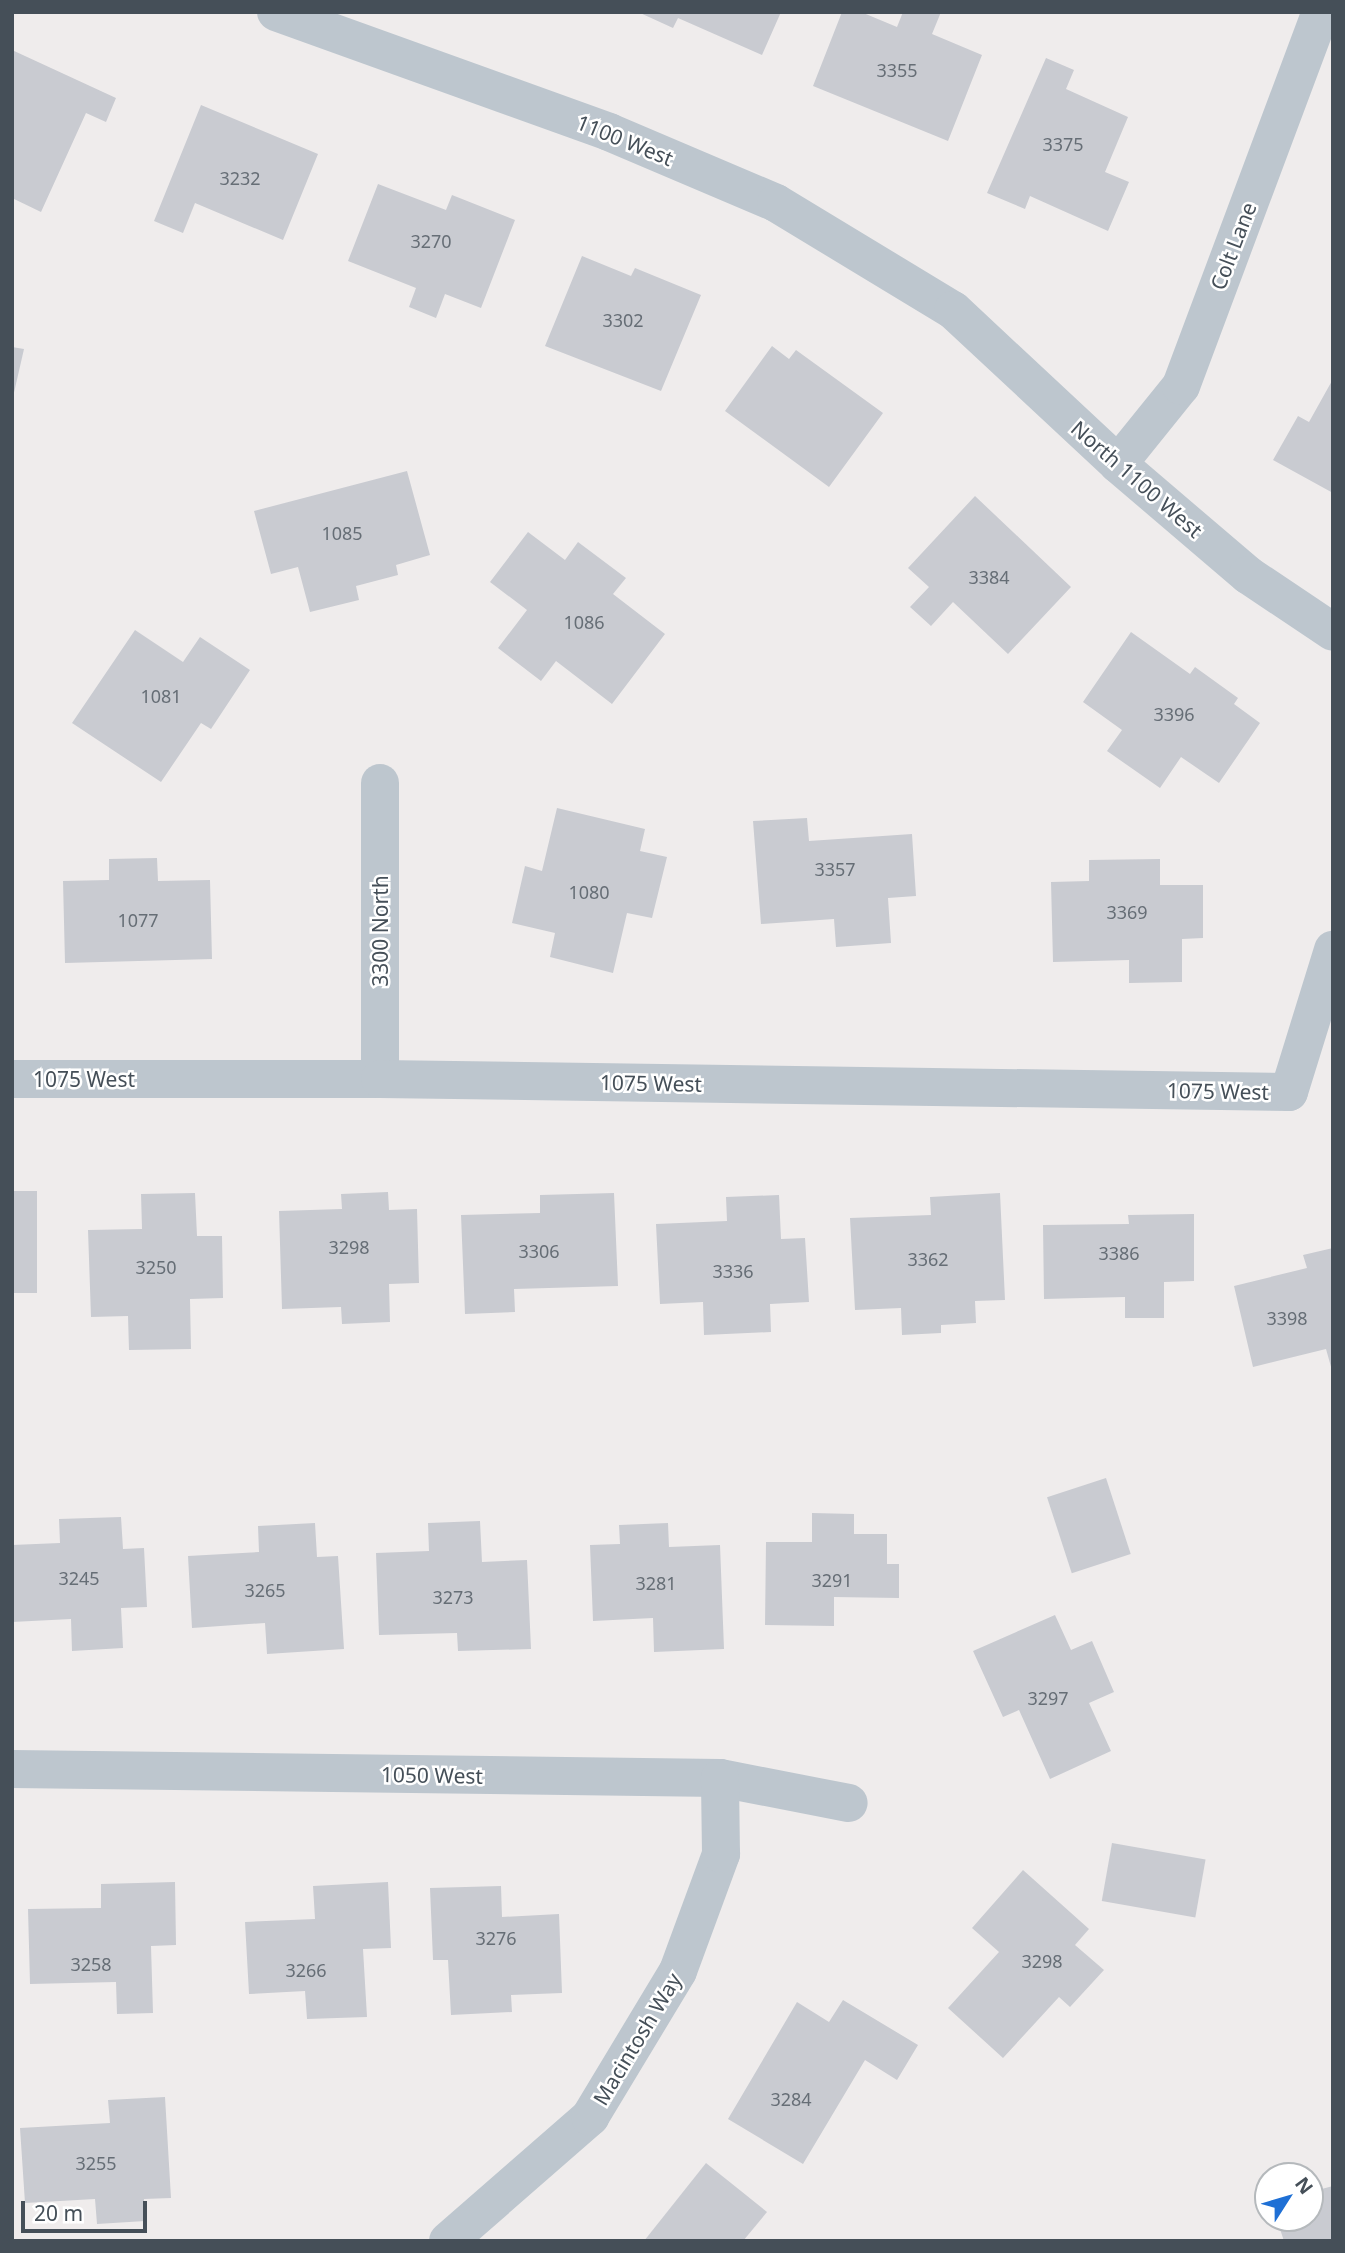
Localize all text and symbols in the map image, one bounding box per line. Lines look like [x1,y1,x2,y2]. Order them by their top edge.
house number: 3355 [876,59,918,81]
street label: 1100 West [573,109,677,171]
house number: 3375 [1042,133,1084,155]
house number: 3232 [219,167,261,189]
street label: Colt Lane [1205,199,1261,293]
house number: 3270 [410,230,452,252]
house number: 3302 [602,309,644,331]
street label: North 1100 West [1066,415,1208,543]
house number: 1085 [321,522,363,544]
house number: 3384 [968,566,1010,588]
house number: 1086 [563,611,605,633]
house number: 1081 [140,685,182,707]
house number: 3396 [1153,703,1195,725]
house number: 3357 [814,858,856,880]
street label: 3300 North [367,875,393,987]
house number: 1080 [568,881,610,903]
house number: 3369 [1106,901,1148,923]
house number: 1077 [117,909,159,931]
street label: 1075 West [33,1066,135,1092]
street label: 1075 West [600,1070,702,1096]
street label: 1075 West [1167,1078,1269,1104]
house number: 3298 [328,1236,370,1258]
house number: 3306 [518,1240,560,1262]
house number: 3386 [1098,1242,1140,1264]
house number: 3362 [907,1248,949,1270]
house number: 3250 [135,1256,177,1278]
house number: 3336 [712,1260,754,1282]
house number: 3398 [1266,1307,1308,1329]
house number: 3245 [58,1567,100,1589]
house number: 3291 [811,1569,853,1591]
house number: 3281 [635,1572,677,1594]
house number: 3265 [244,1579,286,1601]
house number: 3273 [432,1586,474,1608]
house number: 3297 [1027,1687,1069,1709]
street label: 1050 West [381,1762,483,1788]
house number: 3276 [475,1927,517,1949]
house number: 3298 [1021,1950,1063,1972]
house number: 3258 [70,1953,112,1975]
house number: 3266 [285,1959,327,1981]
street label: Macintosh Way [588,1968,686,2110]
house number: 3284 [770,2088,812,2110]
house number: 3255 [75,2152,117,2174]
north arrow [1254,2162,1324,2232]
text: N [1289,2172,1319,2200]
scale bar [24,2186,150,2230]
text: 20 m [34,2199,83,2227]

